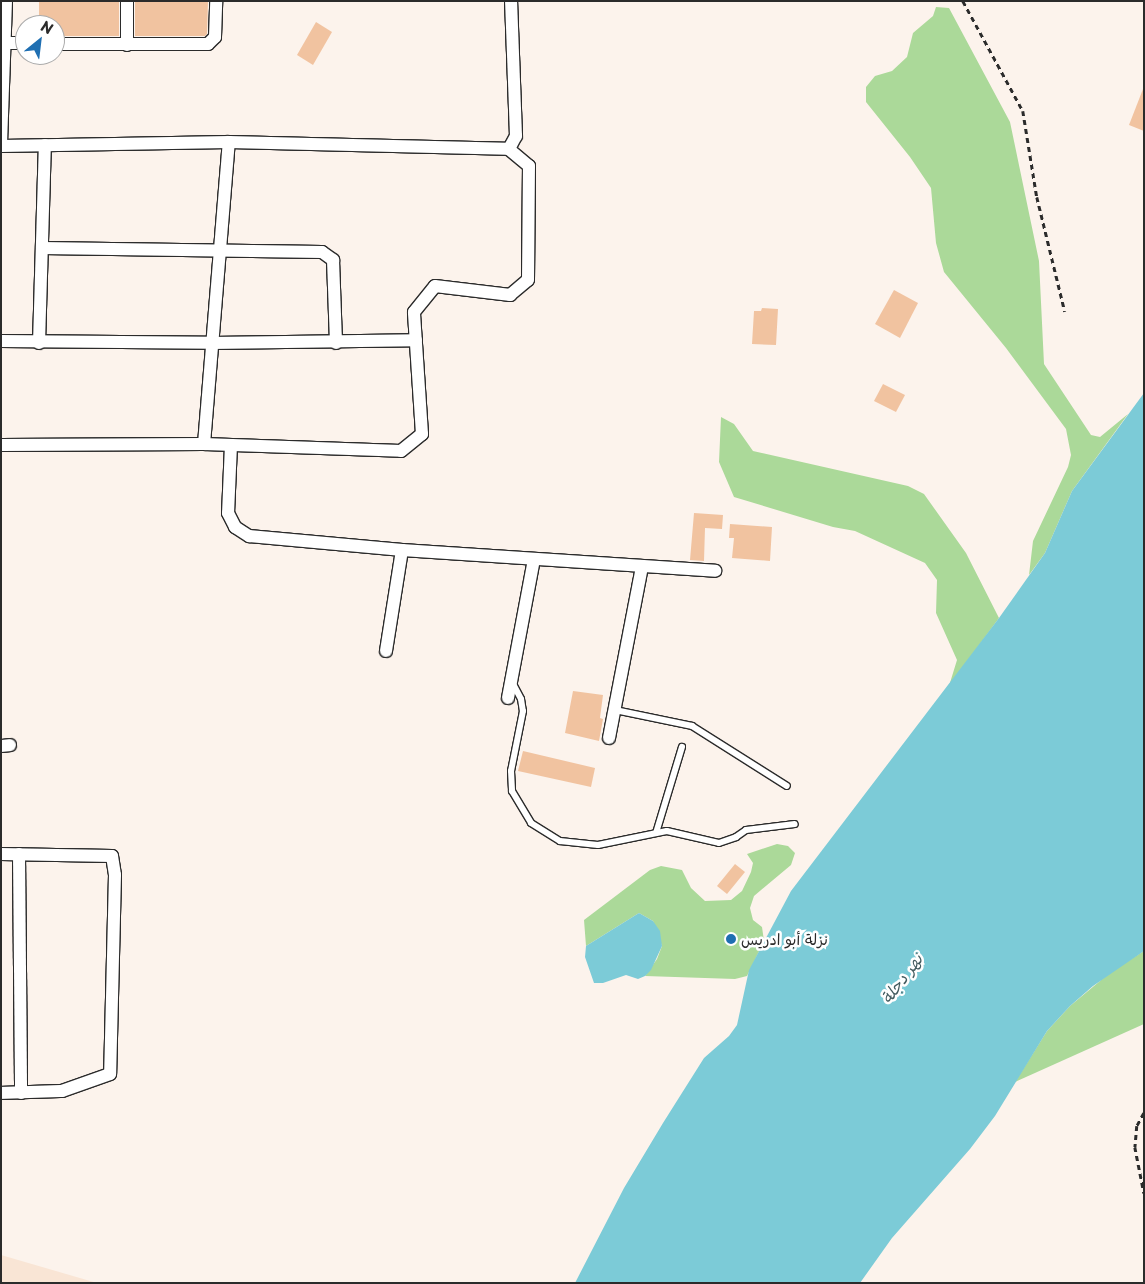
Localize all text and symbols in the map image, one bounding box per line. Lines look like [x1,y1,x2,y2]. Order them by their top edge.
north arrow [15,15,65,65]
text: N [37,15,57,39]
place label: نزلة أبو ادريس [741,930,828,948]
marker: نزلة أبو ادريس [725,933,737,945]
water label: نهر دجلة [876,949,926,1007]

